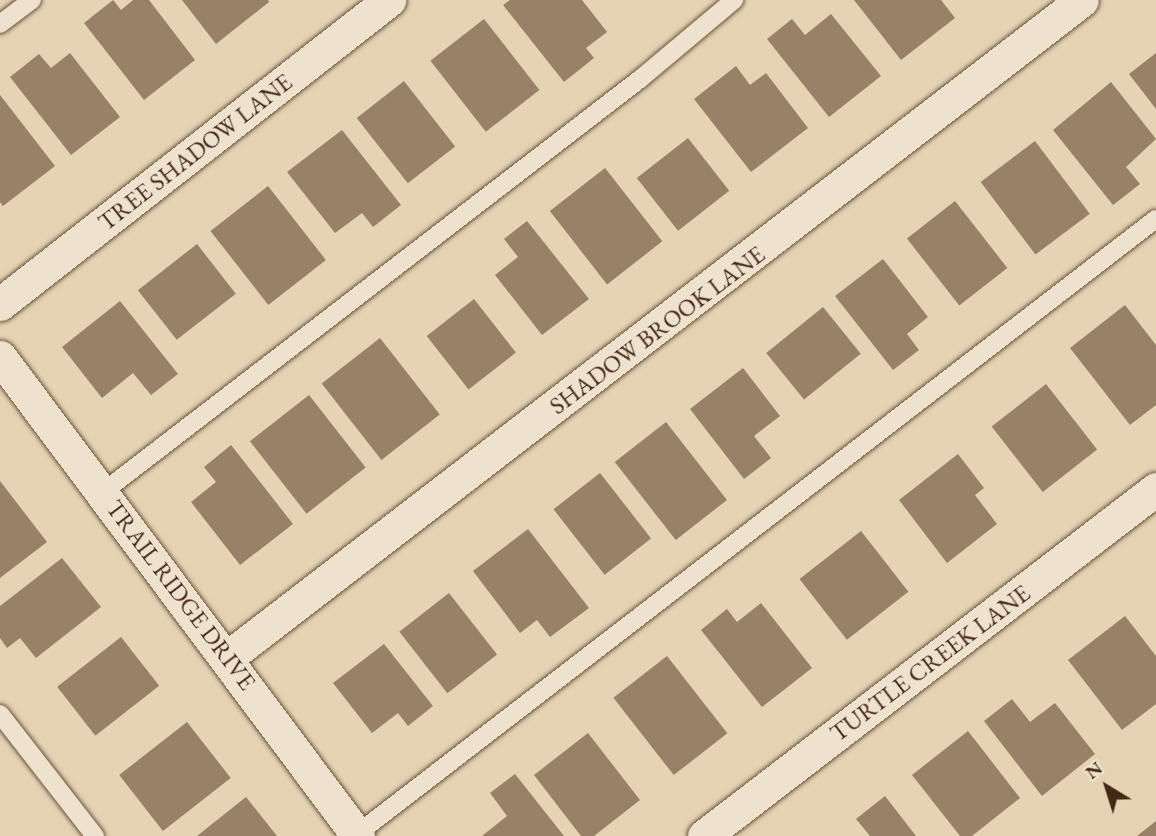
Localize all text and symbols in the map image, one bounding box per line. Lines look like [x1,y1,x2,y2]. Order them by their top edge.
street label: TREE SHADOW LANE [92,67,298,237]
street label: SHADOW BROOK LANE [544,240,770,420]
street label: TRAIL RIDGE DRIVE [100,495,262,695]
street label: TURTLE CREEK LANE [825,579,1035,747]
north arrow [1072,752,1142,822]
text: N [1080,755,1108,785]

